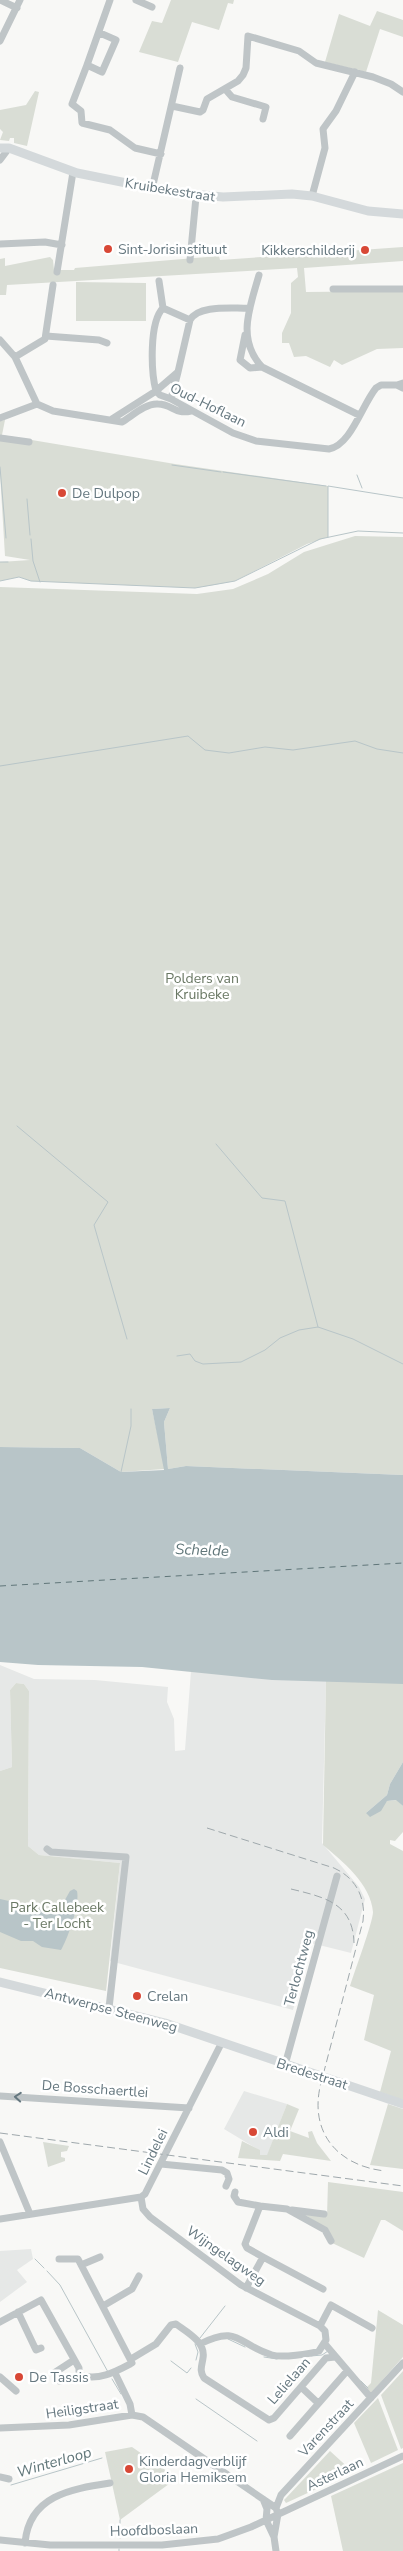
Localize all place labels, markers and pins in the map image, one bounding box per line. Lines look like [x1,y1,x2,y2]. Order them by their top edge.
place label: Sint-Jorisinstituut [118,240,227,259]
place label: Kikkerschilderij [261,241,355,260]
marker: Sint-Jorisinstituut [102,243,114,255]
marker: Kikkerschilderij [359,244,371,256]
place label: De Dulpop [72,484,140,503]
marker: De Dulpop [56,487,68,499]
place label: Crelan [147,1987,188,2006]
marker: Crelan [131,1990,143,2002]
place label: Aldi [263,2123,289,2142]
marker: Aldi [247,2126,259,2138]
place label: De Tassis [29,2368,89,2387]
marker: De Tassis [13,2371,25,2383]
place label: Kinderdagverblijf Gloria Hemiksem [139,2452,247,2487]
marker: Kinderdagverblijf Gloria Hemiksem [123,2463,135,2475]

